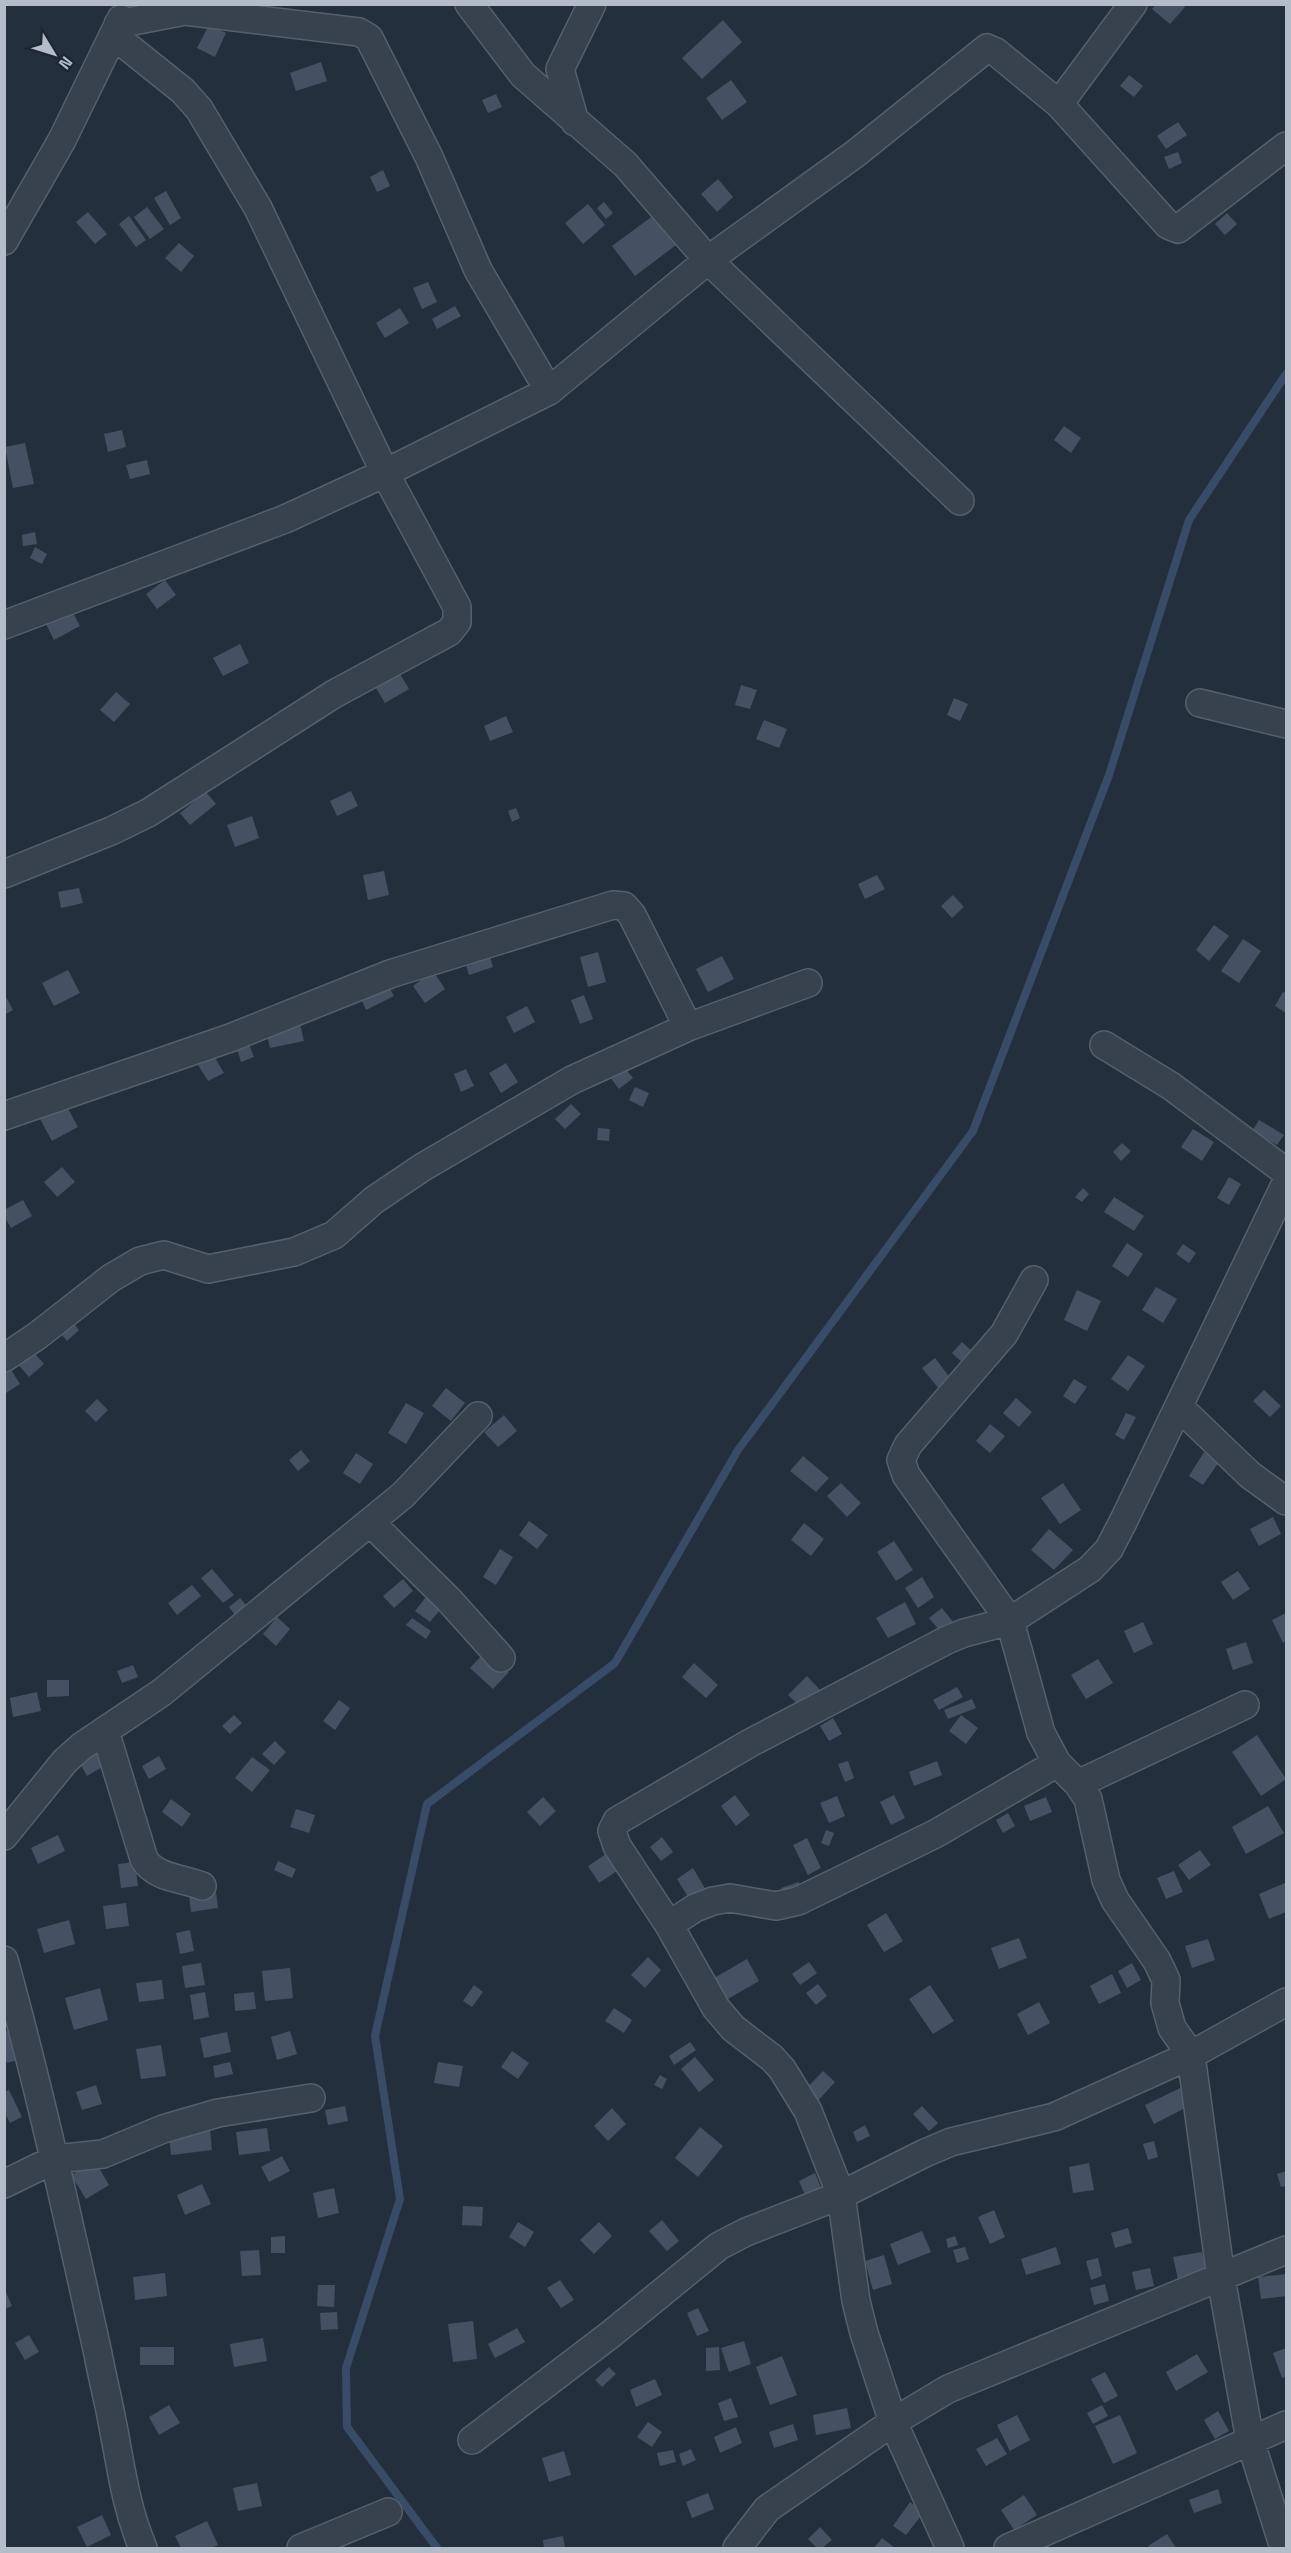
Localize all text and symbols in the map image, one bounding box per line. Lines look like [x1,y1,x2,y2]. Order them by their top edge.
north arrow [24,24,84,84]
text: N [54,52,77,74]

